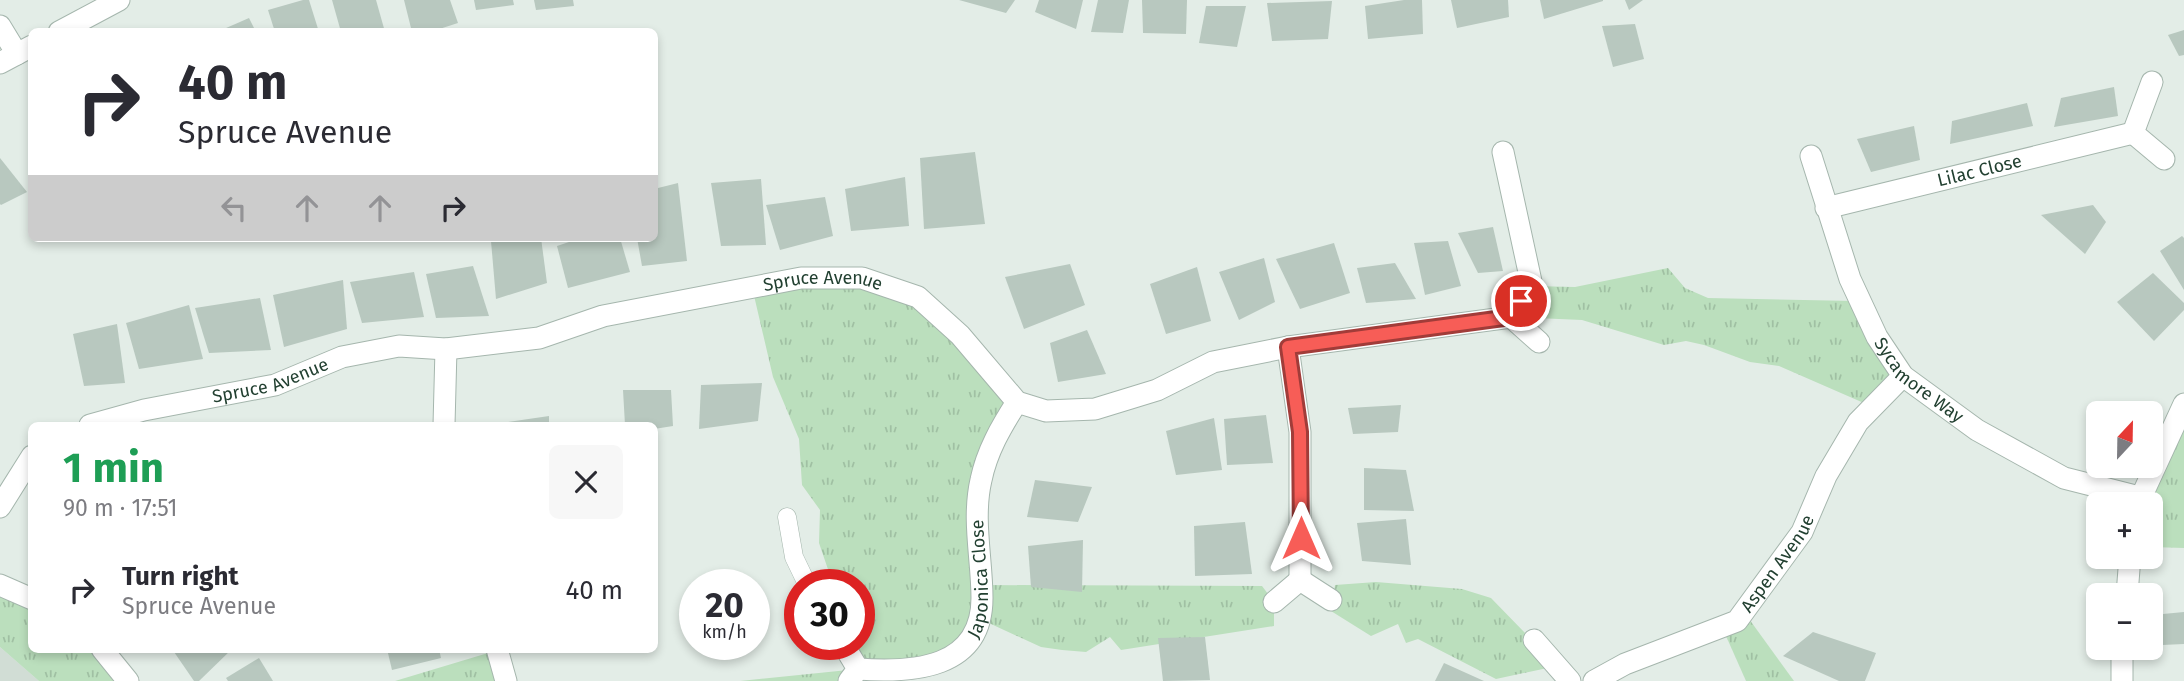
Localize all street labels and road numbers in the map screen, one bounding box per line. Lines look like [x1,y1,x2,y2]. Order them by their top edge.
street label: Lilac Close [1935,150,2024,191]
street label: Spruce Avenue [761,267,886,296]
street label: Sycamore Way [1869,333,1968,428]
street label: Spruce Avenue [210,353,332,408]
street label: Aspen Avenue [1736,511,1819,617]
street label: Japonica Close [963,519,993,642]

